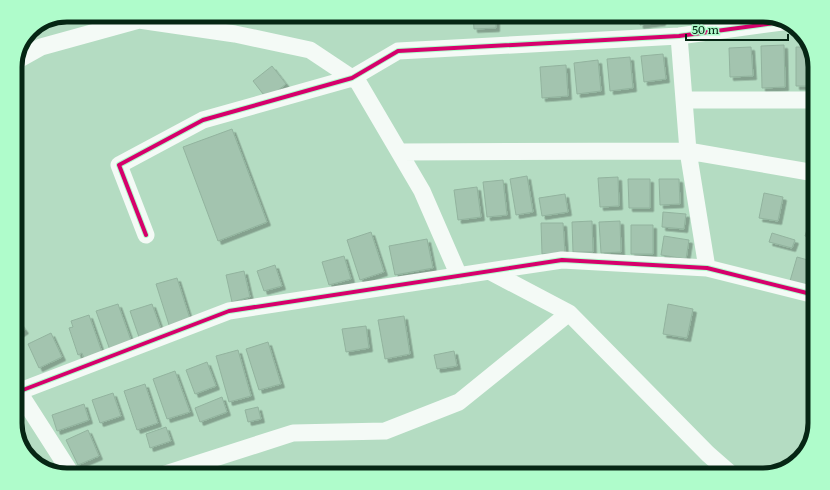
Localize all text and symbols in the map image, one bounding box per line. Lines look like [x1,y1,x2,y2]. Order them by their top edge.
scale bar [686,16,788,42]
text: 50 m [692,20,719,38]

